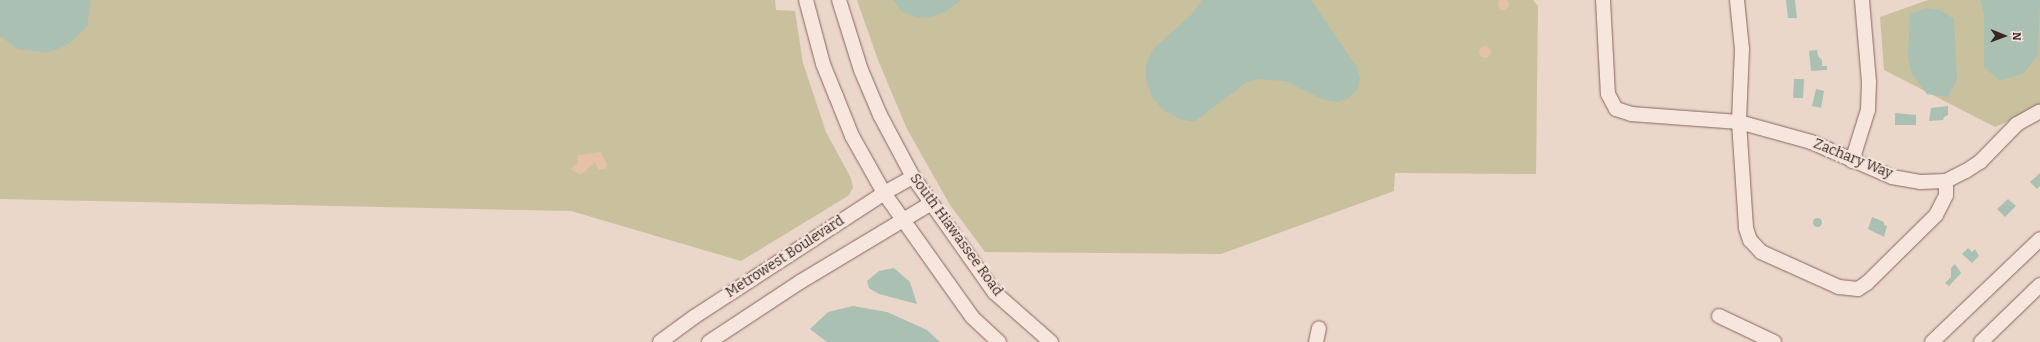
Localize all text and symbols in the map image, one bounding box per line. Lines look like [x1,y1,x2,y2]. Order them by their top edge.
north arrow [1984,16,2024,56]
text: N [2010,32,2023,41]
street label: Zachary Way [1811,135,1895,183]
street label: South Hiawassee Road [906,171,1006,299]
street label: Metrowest Boulevard [723,212,847,302]

